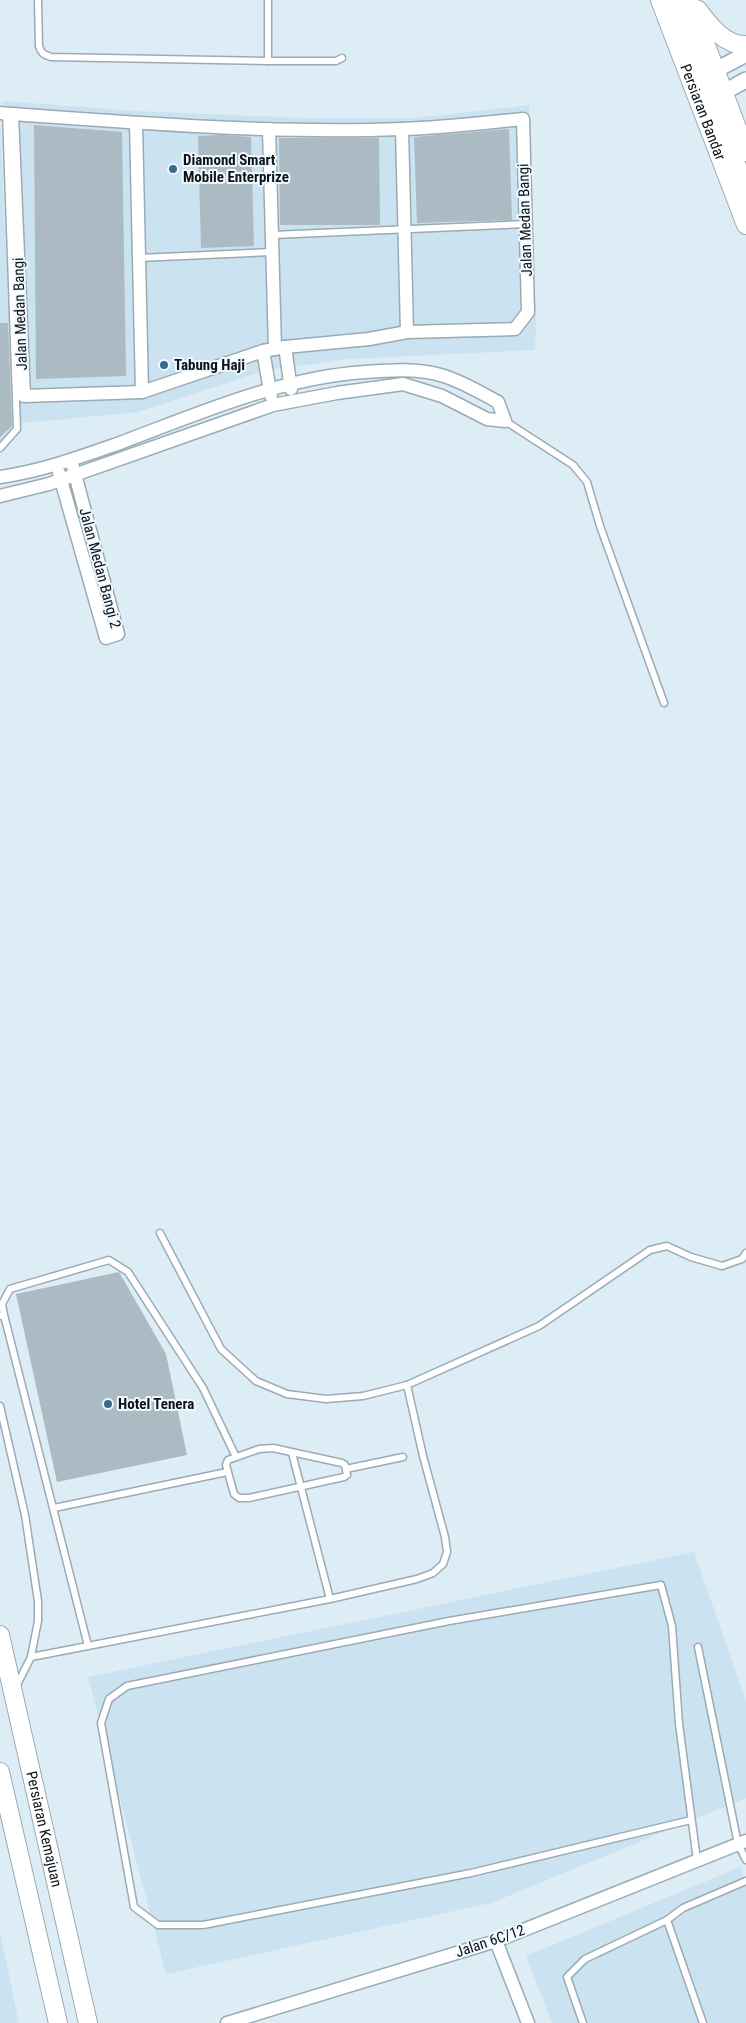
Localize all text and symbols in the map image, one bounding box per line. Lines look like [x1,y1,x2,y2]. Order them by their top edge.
street label: Persiaran Bandar [676,62,729,163]
place label: Diamond Smart Mobile Enterprize [183,151,289,186]
marker: Diamond Smart Mobile Enterprize [167,163,179,175]
street label: Jalan Medan Bangi [514,163,536,277]
street label: Jalan Medan Bangi [9,257,31,371]
place label: Tabung Haji [174,356,245,374]
marker: Tabung Haji [158,359,170,371]
street label: Jalan Medan Bangi 2 [75,506,125,630]
place label: Hotel Tenera [118,1395,194,1413]
marker: Hotel Tenera [102,1398,114,1410]
street label: Persiaran Kemajuan [22,1769,66,1889]
street label: Jalan 6C/12 [453,1921,527,1961]

